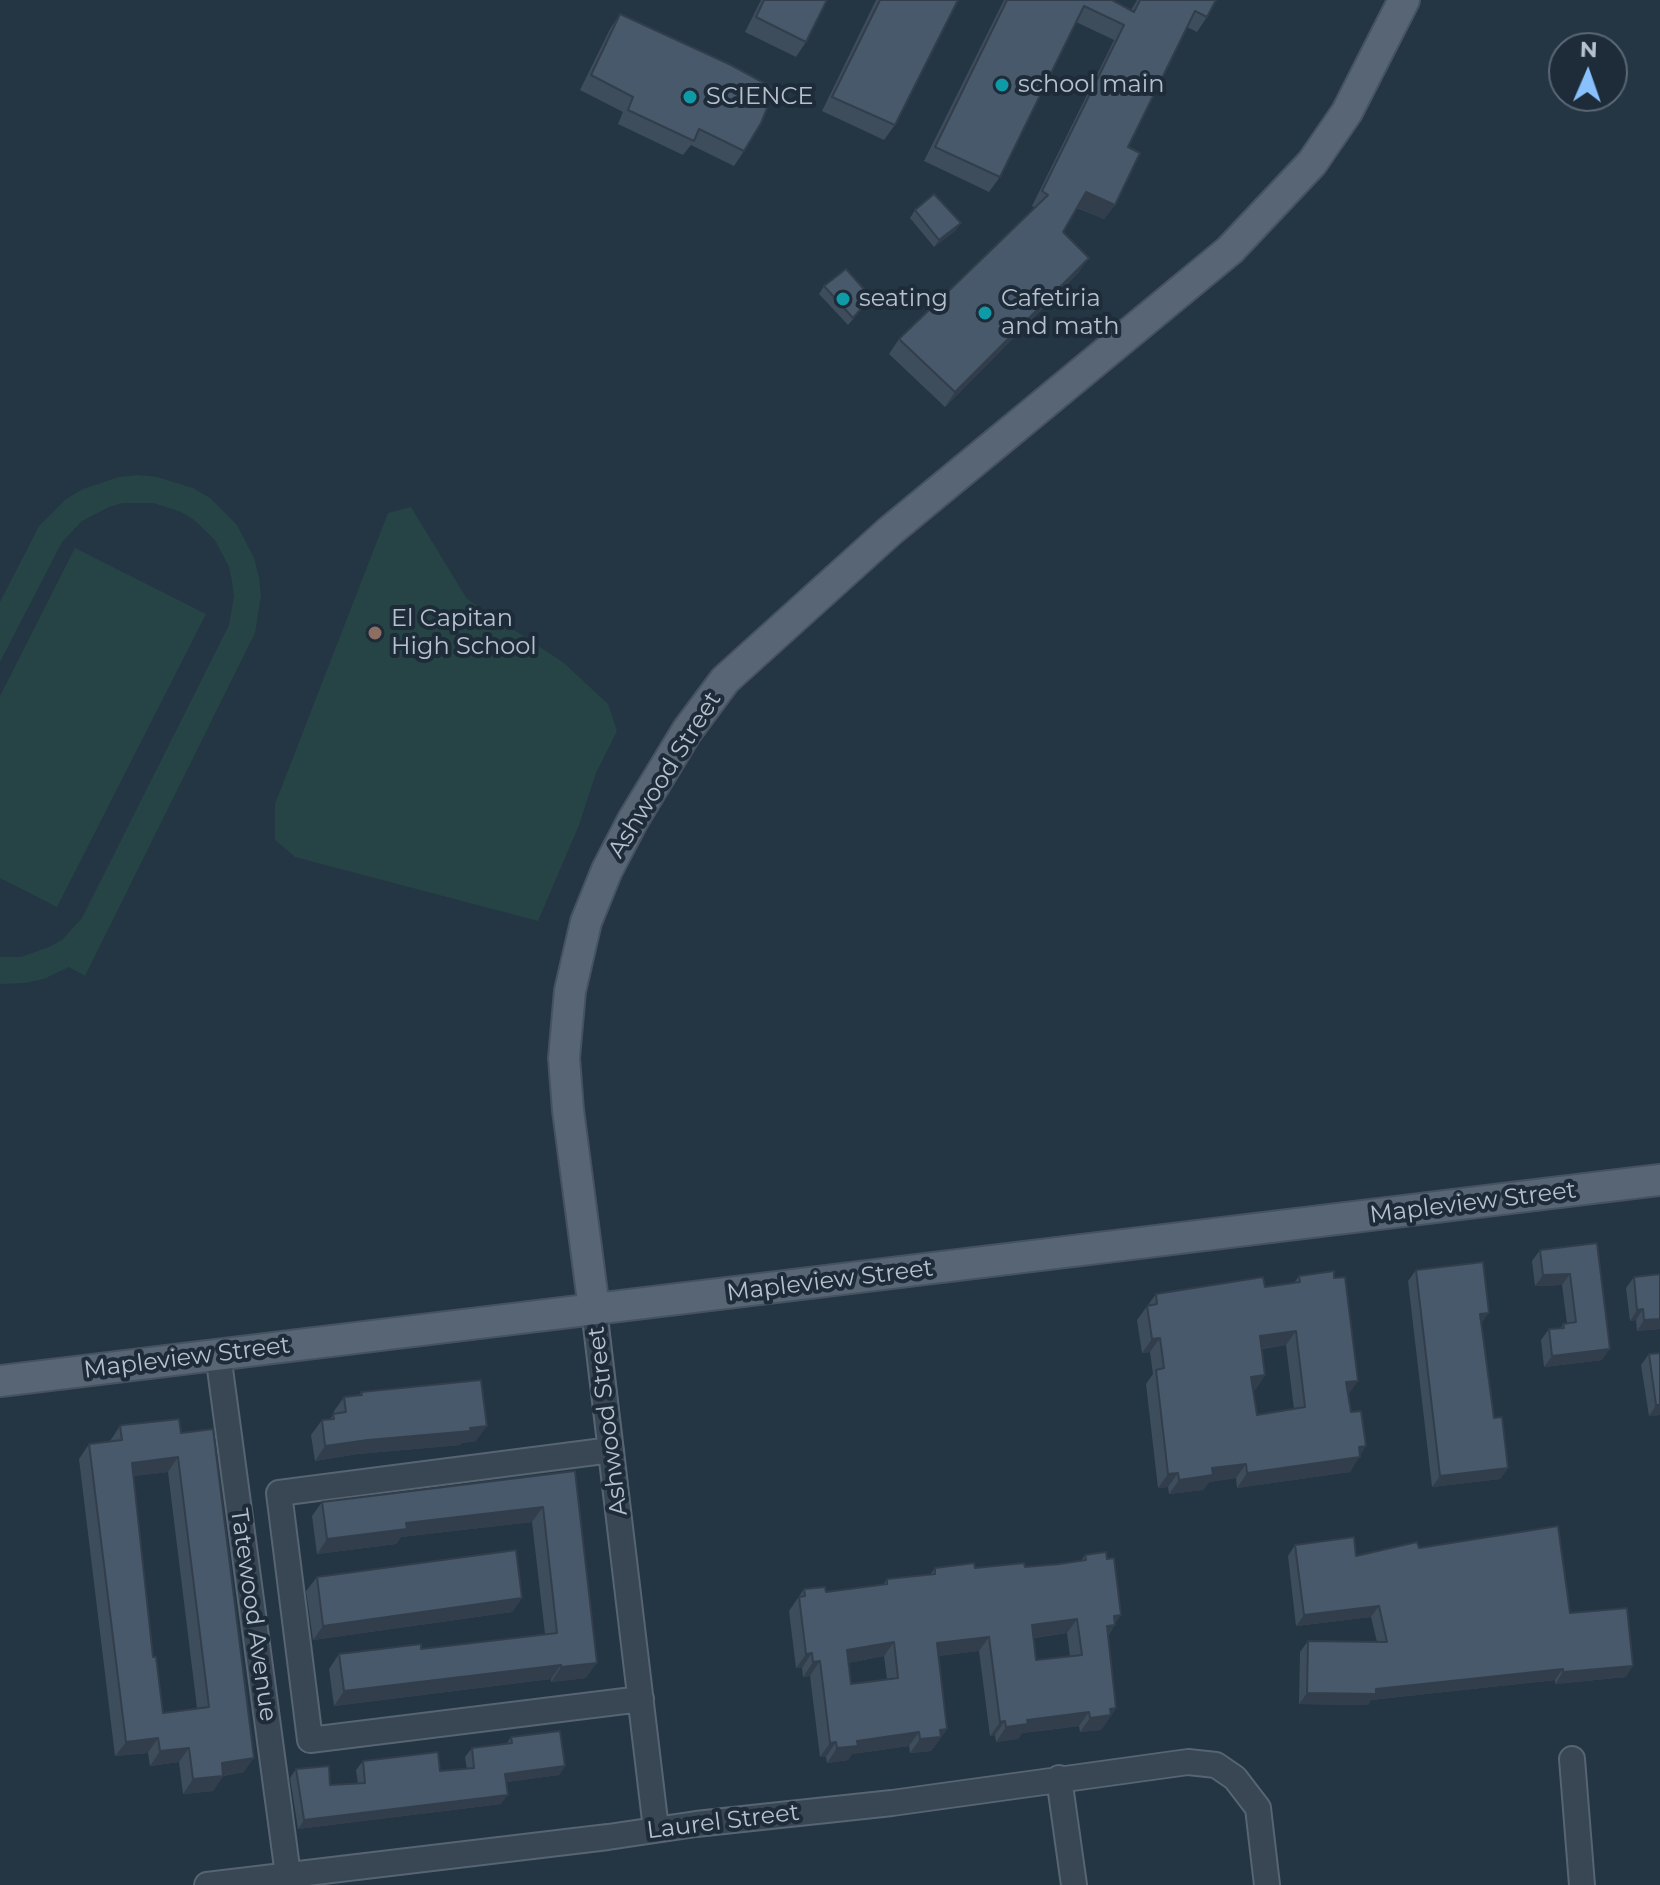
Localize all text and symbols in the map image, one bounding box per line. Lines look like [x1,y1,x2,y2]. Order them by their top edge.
north arrow [1548,32,1628,112]
text: N [1579,36,1598,63]
place label: school main [1018,71,1164,99]
marker: school main [993,76,1011,94]
place label: SCIENCE [706,83,814,111]
marker: SCIENCE [681,88,699,106]
place label: seating [859,285,948,313]
place label: Cafetiria and math [1001,285,1120,341]
marker: seating [834,290,852,308]
marker: Cafetiria and math [976,304,994,322]
place label: El Capitan High School [391,605,537,661]
marker: El Capitan High School [366,624,384,642]
street label: Ashwood Street [602,686,728,864]
street label: Mapleview Street [1368,1176,1578,1230]
street label: Mapleview Street [725,1254,935,1308]
street label: Ashwood Street [582,1325,634,1517]
street label: Mapleview Street [82,1331,292,1385]
street label: Tatewood Avenue [224,1507,282,1723]
street label: Laurel Street [645,1798,801,1846]

